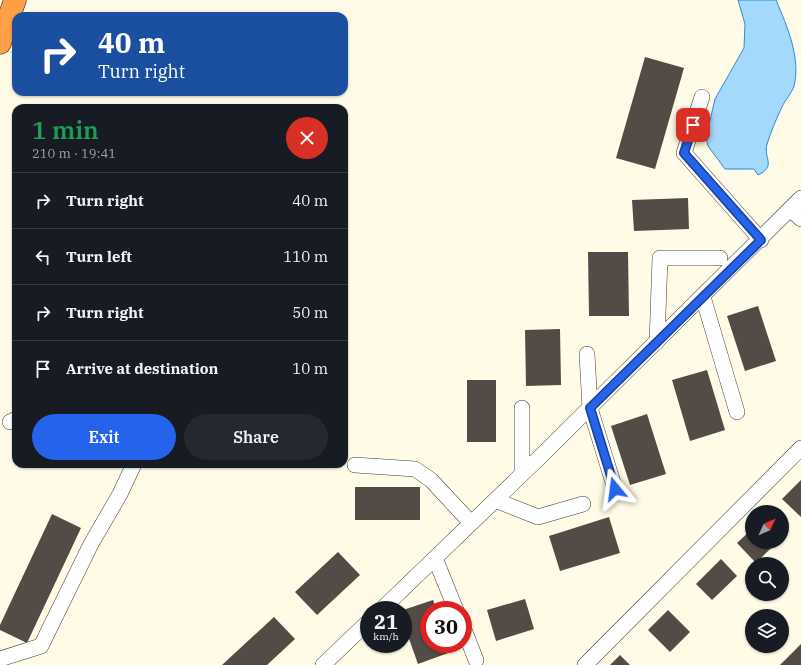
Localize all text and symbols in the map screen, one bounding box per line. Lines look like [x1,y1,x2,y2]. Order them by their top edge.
text: 40 m [98,24,165,61]
icon: right [32,28,84,80]
text: Turn right [98,60,185,83]
pin [676,108,710,142]
text: 1 min [32,114,99,146]
icon: arrive [682,114,704,136]
button: close [286,117,328,159]
text: 210 m · 19:41 [32,145,116,162]
icon: right [32,190,54,212]
text: Turn right [66,191,144,210]
text: 40 m [292,191,328,210]
icon: left [32,246,54,268]
text: Turn left [66,247,132,266]
text: 110 m [283,247,328,266]
icon: right [32,302,54,324]
text: Turn right [66,303,144,322]
text: 50 m [292,303,328,322]
icon: arrive [32,358,54,380]
text: Arrive at destination [66,359,218,378]
text: 10 m [292,359,328,378]
button: Exit [32,414,176,460]
button: Share [184,414,328,460]
position arrow [594,468,636,510]
north arrow [745,505,789,549]
map controls [745,505,789,653]
button: search [745,557,789,601]
speed limit sign: 30 [420,601,472,653]
text: 21 [374,608,398,635]
button: layers [745,609,789,653]
text: km/h [373,630,399,643]

